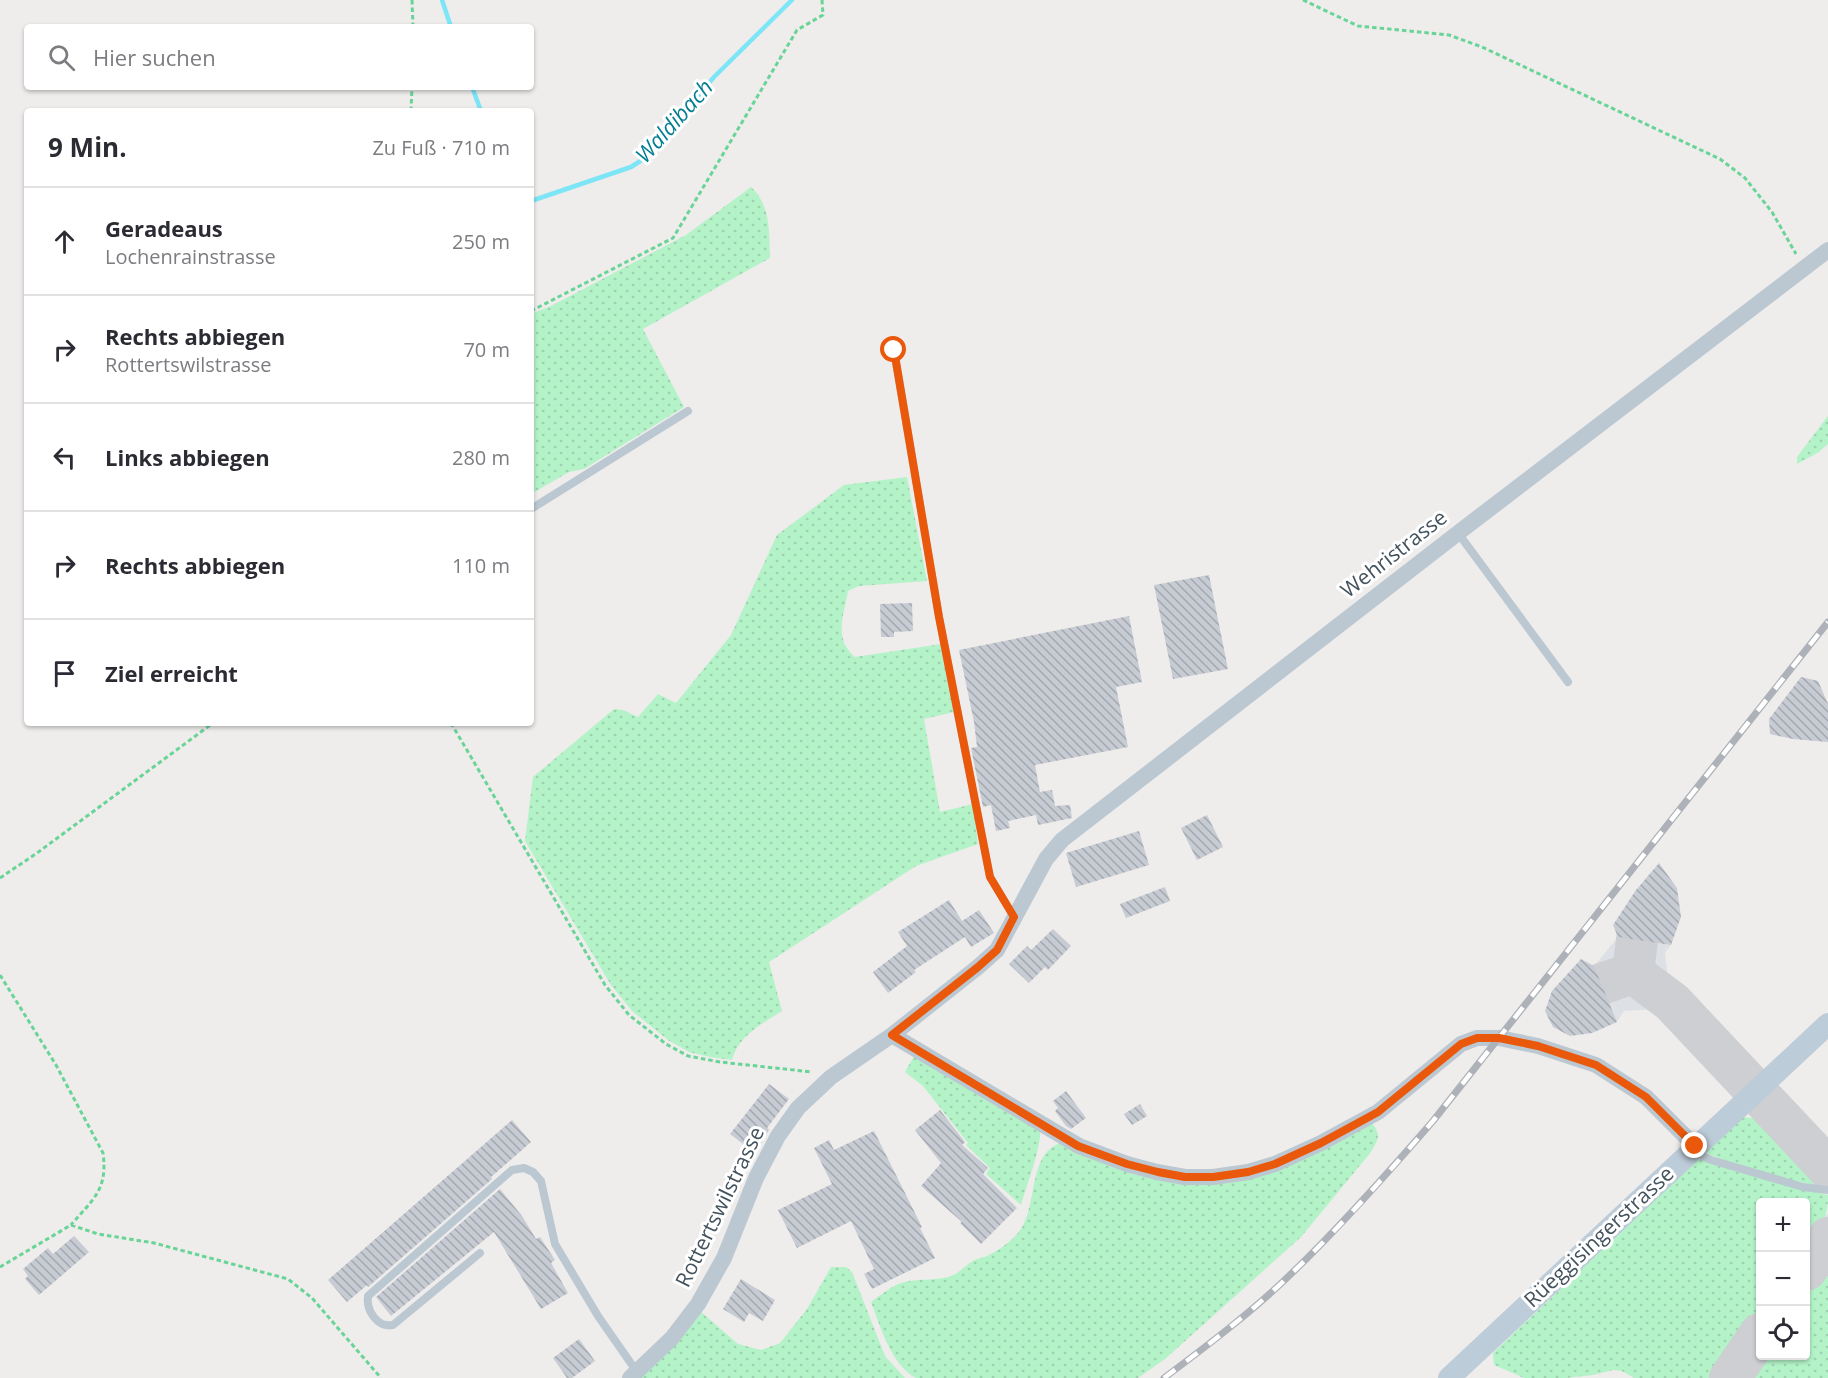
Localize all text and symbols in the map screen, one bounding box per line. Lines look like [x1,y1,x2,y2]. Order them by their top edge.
search box [24,24,534,90]
icon: search [45,41,78,74]
text: Hier suchen [93,42,216,72]
water label: Waldibach [628,72,719,169]
text: 9 Min. [48,129,127,165]
text: Zu Fuß · 710 m [372,134,510,161]
text: Geradeaus [105,213,223,243]
icon: ahead [48,225,81,258]
text: 250 m [452,228,510,255]
text: Lochenrainstrasse [105,243,276,270]
text: Rechts abbiegen [105,321,285,351]
icon: right [48,333,81,366]
text: 70 m [463,336,510,363]
route start [880,336,906,362]
text: Rottertswilstrasse [105,351,272,378]
icon: left [48,441,81,474]
text: Links abbiegen [105,442,270,472]
text: 280 m [452,444,510,471]
street label: Wehristrasse [1335,503,1452,603]
icon: right [48,549,81,582]
text: Rechts abbiegen [105,550,285,580]
text: 110 m [452,552,510,579]
icon: arrive [48,657,81,690]
text: Ziel erreicht [105,658,238,688]
street label: Rottertswilstrasse [668,1122,770,1291]
route end [1681,1132,1707,1158]
street label: Rüeggisingerstrasse [1517,1159,1679,1313]
map controls [1756,1198,1810,1360]
button: + [1756,1198,1810,1252]
button: − [1756,1252,1810,1306]
button: locate [1756,1306,1810,1360]

